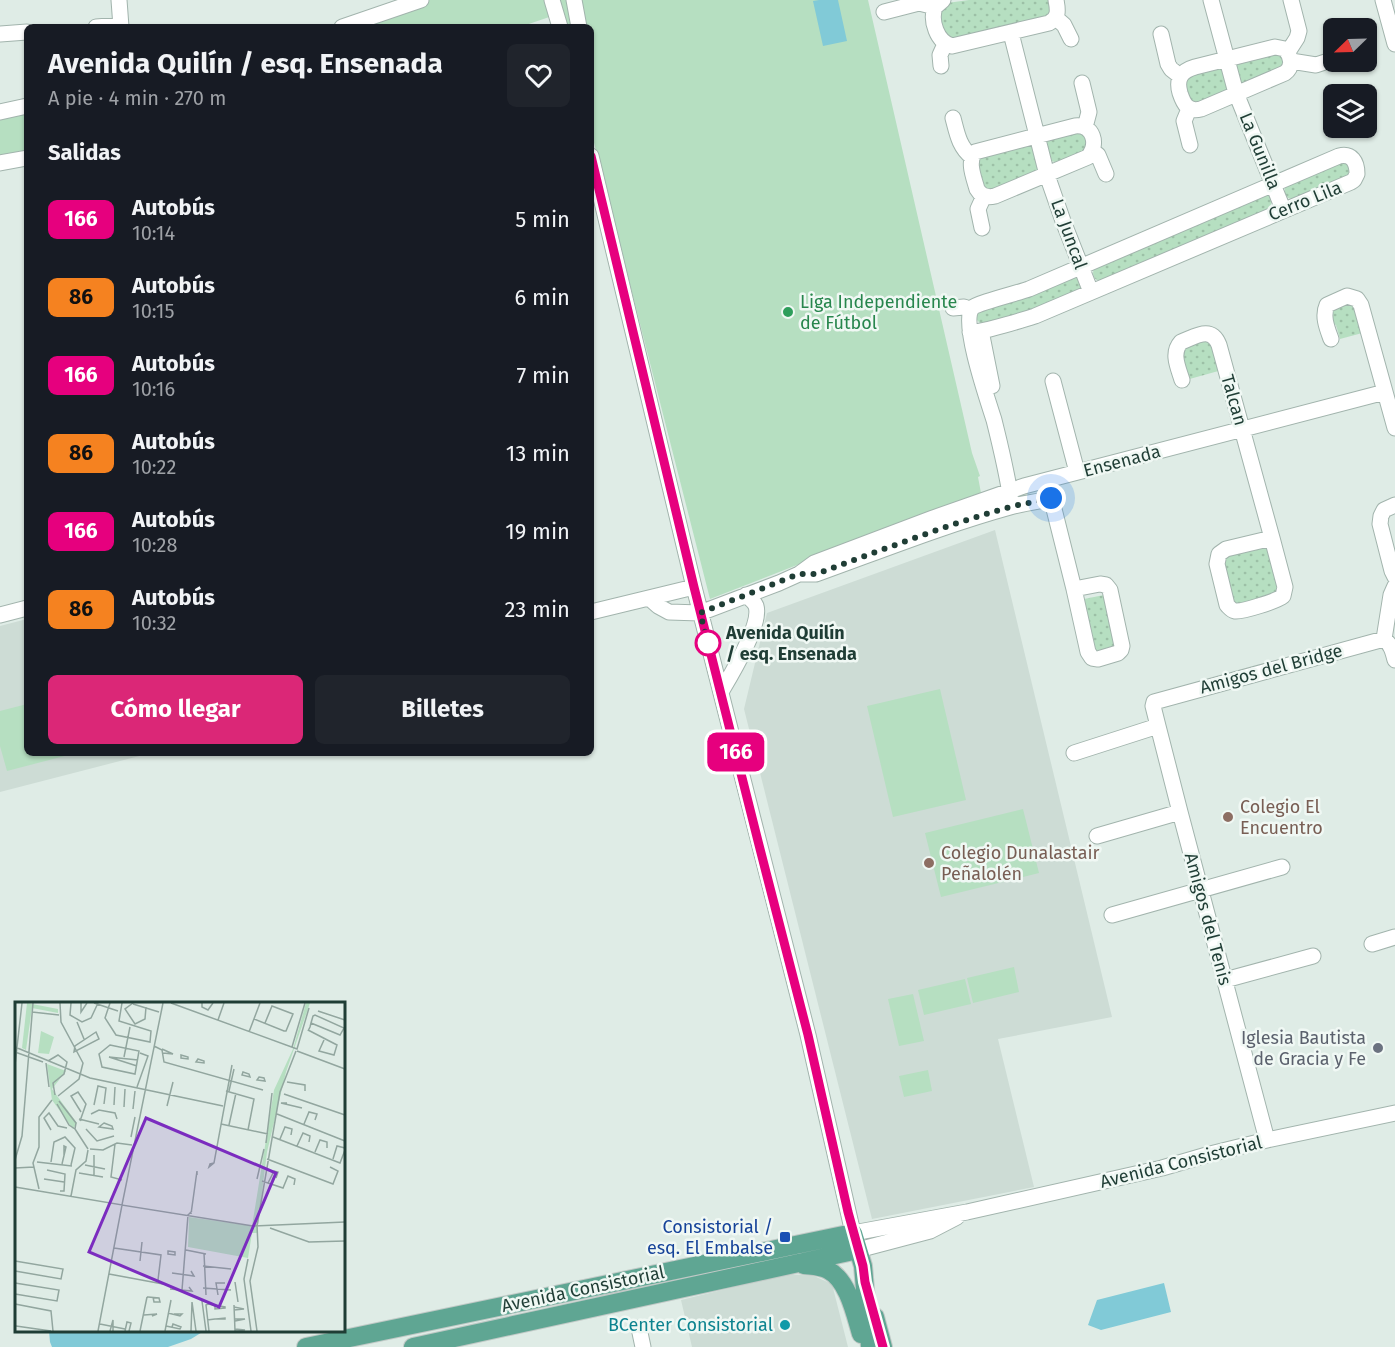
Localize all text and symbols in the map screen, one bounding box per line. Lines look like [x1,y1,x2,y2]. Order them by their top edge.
north arrow [1323,18,1377,72]
map controls [1323,18,1377,138]
button: heart [507,44,570,107]
text: Avenida Quilín / esq. Ensenada [48,47,443,80]
button: layers [1323,84,1377,138]
text: A pie · 4 min · 270 m [48,86,226,110]
street label: La Gunilla [1235,109,1285,193]
text: Salidas [48,139,121,166]
street label: Cerro Lila [1265,176,1345,226]
text: Autobús [132,194,215,221]
street label: La Juncal [1046,196,1092,272]
text: 166 [64,206,98,232]
text: 5 min [515,206,570,233]
text: 10:14 [132,221,175,245]
text: Autobús [132,272,215,299]
text: 86 [69,284,93,310]
text: 6 min [514,284,570,311]
place label: Liga Independiente de Fútbol [800,291,957,334]
text: 10:15 [132,299,175,323]
marker: Liga Independiente de Fútbol [781,305,795,319]
text: Autobús [132,350,215,377]
text: 166 [64,362,98,388]
text: 7 min [516,362,570,389]
street label: Talcan [1216,372,1252,428]
text: 10:16 [132,377,175,401]
text: Autobús [132,428,215,455]
text: 86 [69,440,93,466]
text: 13 min [506,440,570,467]
street label: Ensenada [1081,440,1163,482]
text: 10:22 [132,455,176,479]
your location [1036,483,1066,513]
text: Autobús [132,506,215,533]
text: 166 [64,518,98,544]
text: 19 min [505,518,570,545]
text: 10:28 [132,533,178,557]
text: Autobús [132,584,215,611]
text: 86 [69,596,93,622]
text: 23 min [504,596,570,623]
text: 10:32 [132,611,176,635]
place label: Avenida Quilín / esq. Ensenada [725,622,857,665]
marker: Avenida Quilín / esq. Ensenada [695,630,721,656]
street label: Amigos del Bridge [1197,639,1345,699]
button: Cómo llegar [48,675,303,744]
button: Billetes [315,675,570,744]
line badge: 166 [702,732,771,771]
text: 166 [719,739,753,765]
place label: Colegio El Encuentro [1240,796,1323,839]
marker: Colegio El Encuentro [1221,810,1235,824]
place label: Colegio Dunalastair Peñalolén [941,842,1100,885]
street label: Amigos del Tenis [1180,850,1236,988]
marker: Colegio Dunalastair Peñalolén [922,856,936,870]
inset map [15,1002,345,1332]
place label: Iglesia Bautista de Gracia y Fe [1241,1027,1366,1070]
marker: Iglesia Bautista de Gracia y Fe [1371,1041,1385,1055]
street label: Avenida Consistorial [1098,1131,1264,1193]
place label: Consistorial / esq. El Embalse [647,1216,773,1259]
marker: Consistorial / esq. El Embalse [778,1230,792,1244]
street label: Avenida Consistorial [499,1261,667,1317]
place label: BCenter Consistorial [608,1314,773,1336]
marker: BCenter Consistorial [778,1318,792,1332]

